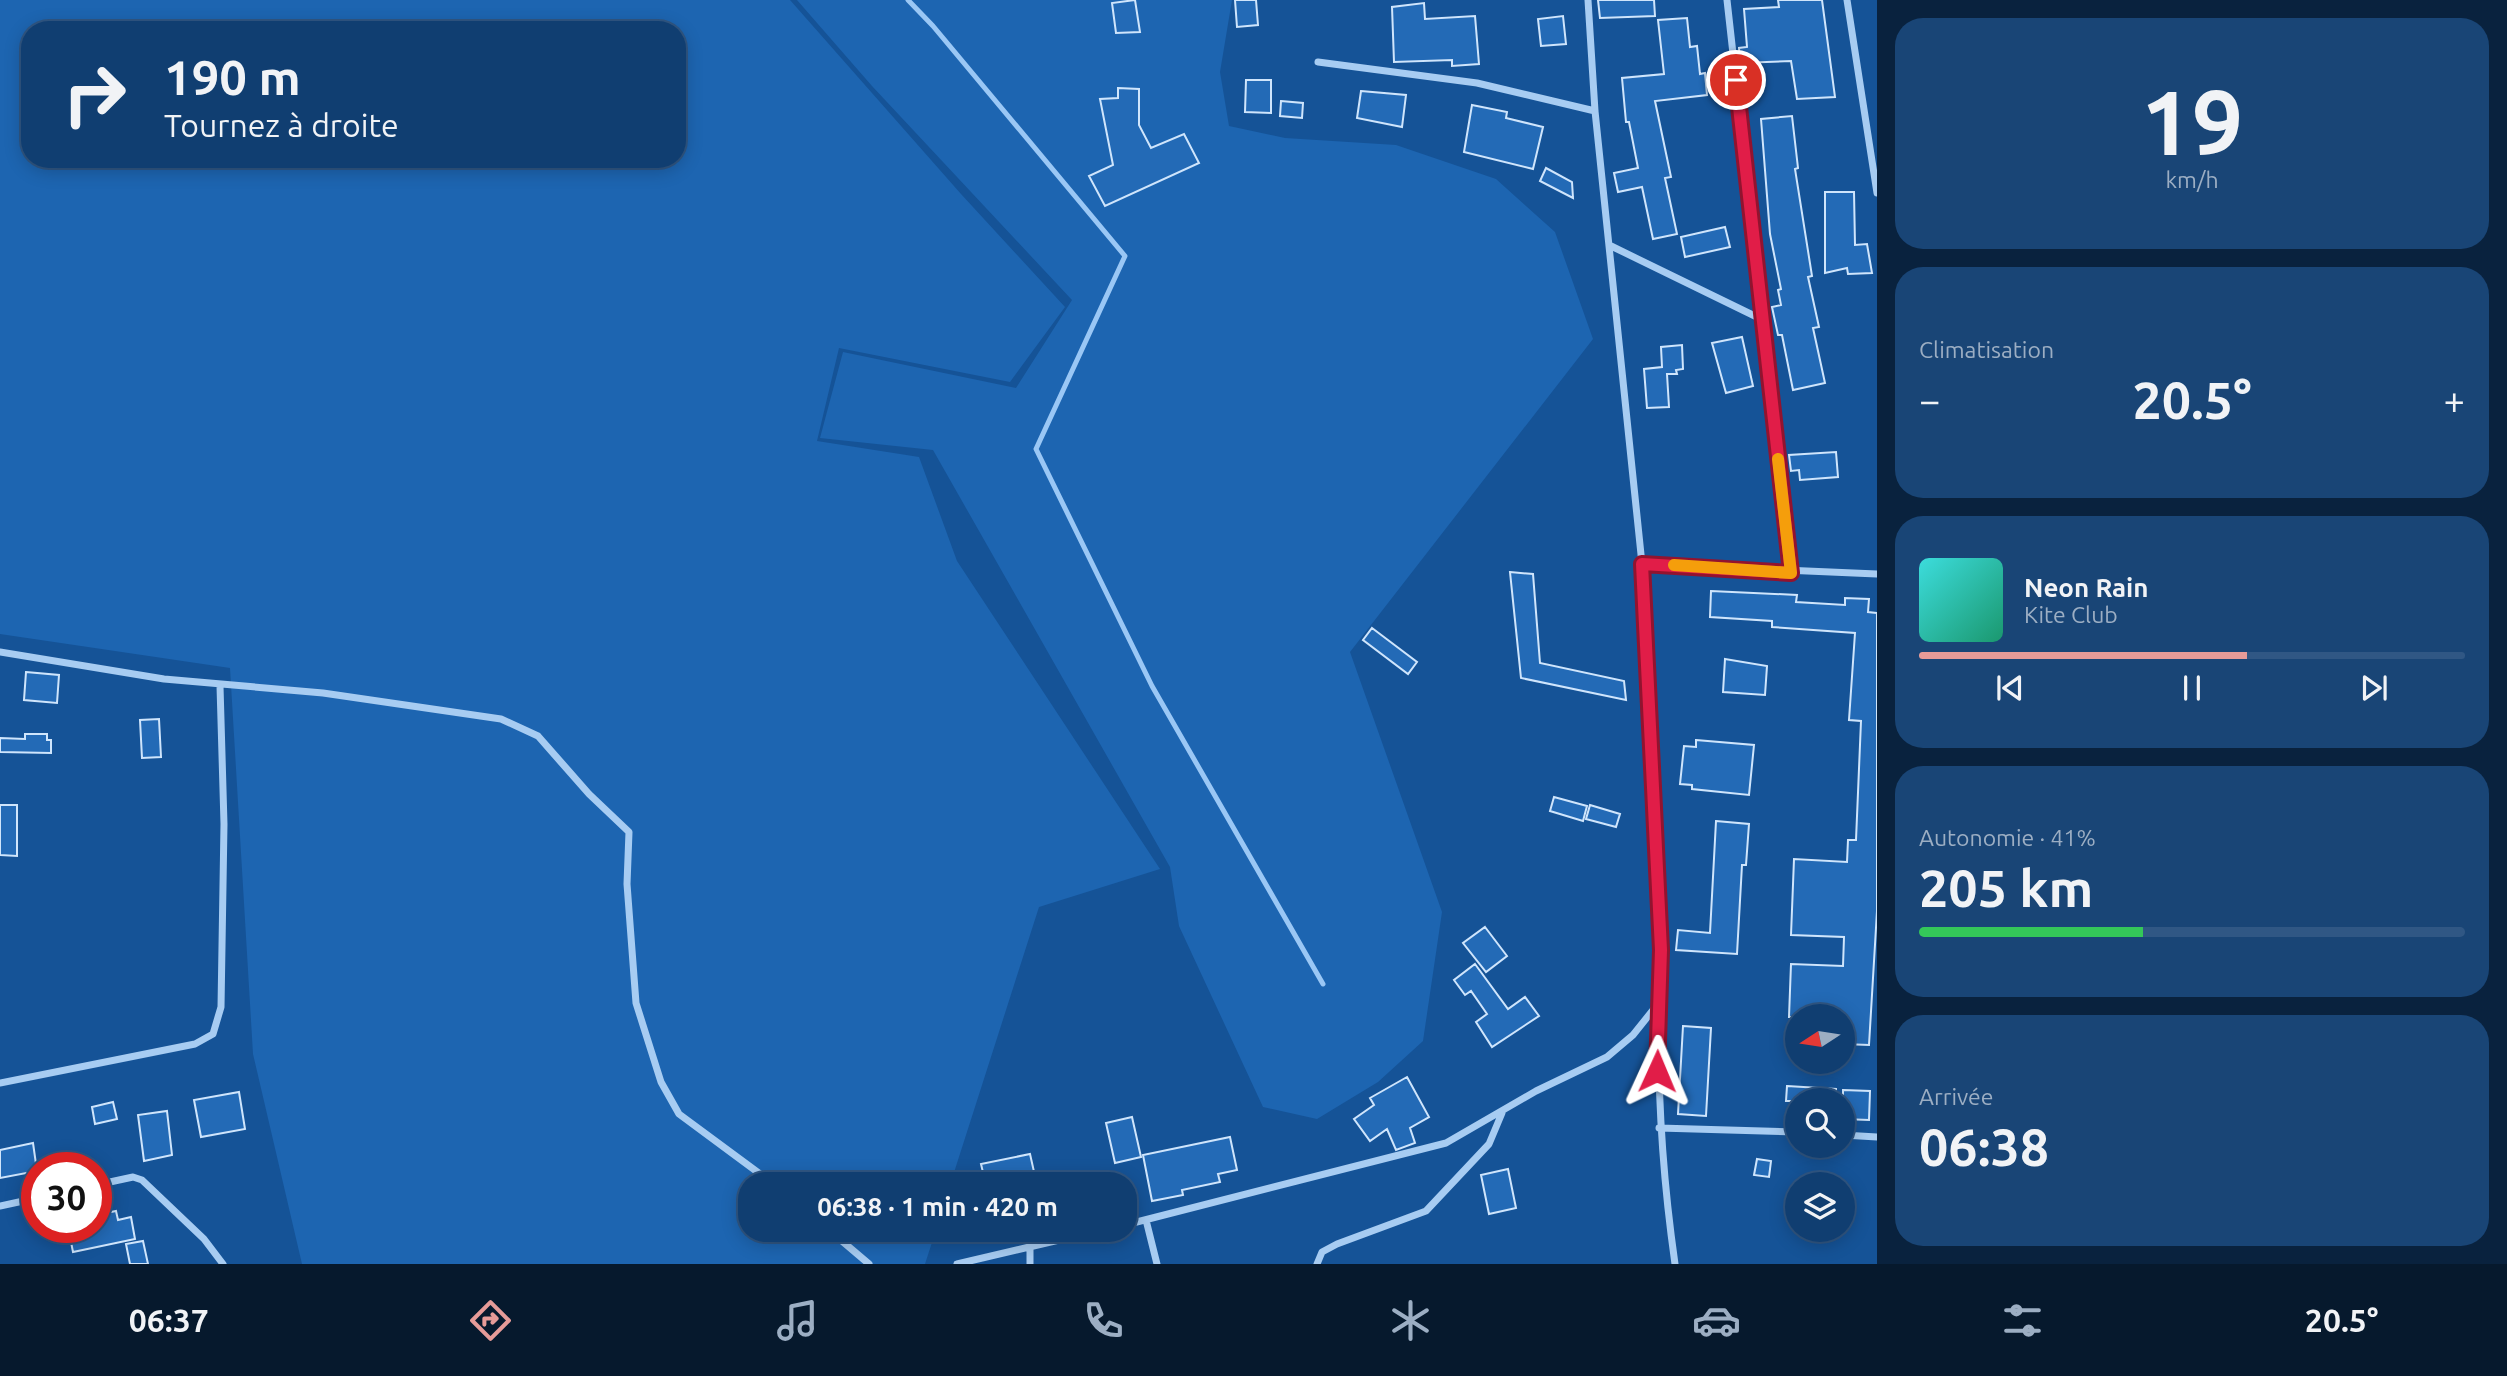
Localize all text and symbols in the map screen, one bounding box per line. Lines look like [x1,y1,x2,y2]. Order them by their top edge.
icon: right [49,49,140,140]
text: 190 m [164,49,301,104]
pin [1706,50,1766,110]
icon: arrive [1717,61,1755,99]
text: 19 [2141,70,2243,172]
text: Tournez à droite [164,107,399,143]
text: km/h [2165,167,2219,192]
text: Climatisation [1919,337,2054,362]
text: 20.5° [2132,371,2252,429]
text: − [1919,379,1940,421]
text: + [2444,379,2465,421]
text: Neon Rain [2024,573,2149,602]
text: Kite Club [2024,602,2118,627]
icon: previous [1991,669,2029,707]
icon: pause [2173,669,2211,707]
icon: next [2355,669,2393,707]
text: Autonomie · 41% [1919,825,2096,850]
text: 205 km [1919,859,2093,917]
north arrow [1785,1004,1855,1074]
map controls [1785,1004,1855,1242]
position arrow [1620,1034,1694,1108]
text: Arrivée [1919,1084,1994,1109]
button: search [1785,1088,1855,1158]
text: 06:38 [1919,1118,2049,1176]
speed limit sign: 30 [21,1152,112,1243]
button: layers [1785,1172,1855,1242]
text: 06:38 · 1 min · 420 m [817,1192,1058,1221]
icon: directions [466,1296,515,1345]
icon: music [773,1296,822,1345]
icon: phone [1079,1296,1128,1345]
icon: climate [1386,1296,1435,1345]
icon: car [1692,1296,1741,1345]
icon: filters [1998,1296,2047,1345]
text: 06:37 [129,1302,209,1338]
text: 20.5° [2305,1302,2378,1338]

